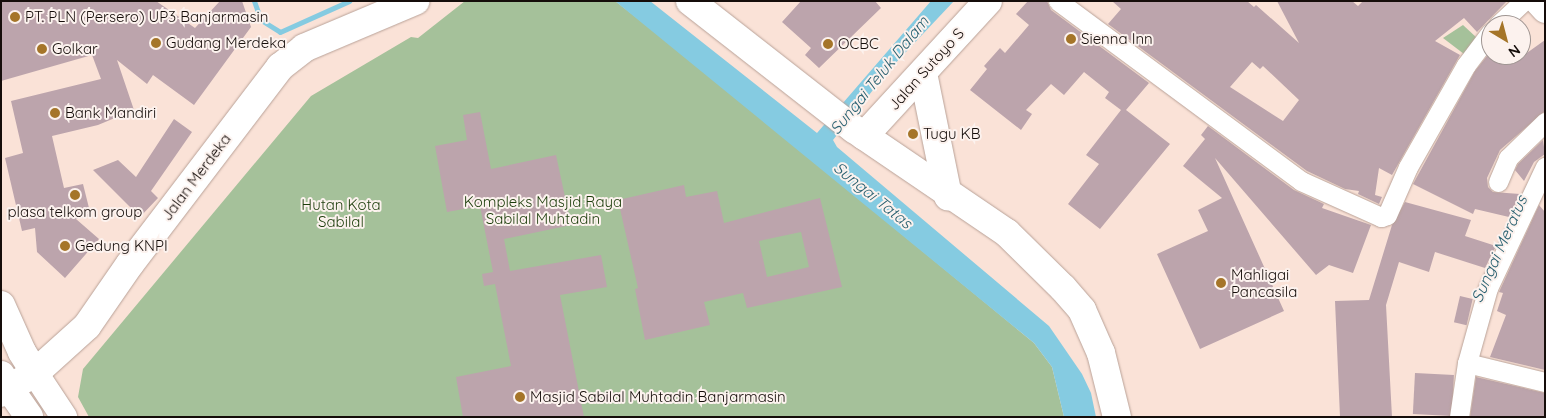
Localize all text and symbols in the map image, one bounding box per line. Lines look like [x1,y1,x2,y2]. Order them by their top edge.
place label: PT. PLN (Persero) UP3 Banjarmasin [25,8,268,26]
marker: PT. PLN (Persero) UP3 Banjarmasin [9,11,21,23]
water label: Sungai Teluk Dalam [825,12,933,138]
north arrow [1481,15,1531,65]
street label: Jalan Sutoyo S [885,24,967,114]
place label: Sienna Inn [1081,30,1153,48]
marker: Sienna Inn [1065,33,1077,45]
place label: Gudang Merdeka [166,34,286,52]
place label: OCBC [838,35,879,53]
marker: Gudang Merdeka [150,37,162,49]
marker: OCBC [822,38,834,50]
place label: Golkar [52,40,98,58]
text: N [1505,41,1524,61]
marker: Golkar [36,43,48,55]
place label: Bank Mandiri [65,104,156,122]
marker: Bank Mandiri [49,107,61,119]
place label: Tugu KB [923,125,980,143]
marker: Tugu KB [907,128,919,140]
street label: Jalan Merdeka [158,130,234,224]
water label: Sungai Tatas [830,158,916,232]
marker: plasa telkom group [69,189,81,201]
park label: Kompleks Masjid Raya Sabilal Muhtadin [464,192,622,227]
water label: Sungai Meratus [1467,193,1531,305]
park label: Hutan Kota Sabilal [301,195,381,230]
place label: plasa telkom group [8,203,142,221]
place label: Gedung KNPI [75,237,168,255]
marker: Gedung KNPI [59,240,71,252]
place label: Mahligai Pancasila [1231,265,1297,300]
marker: Mahligai Pancasila [1215,277,1227,289]
place label: Masjid Sabilal Muhtadin Banjarmasin [530,388,786,406]
marker: Masjid Sabilal Muhtadin Banjarmasin [514,391,526,403]

